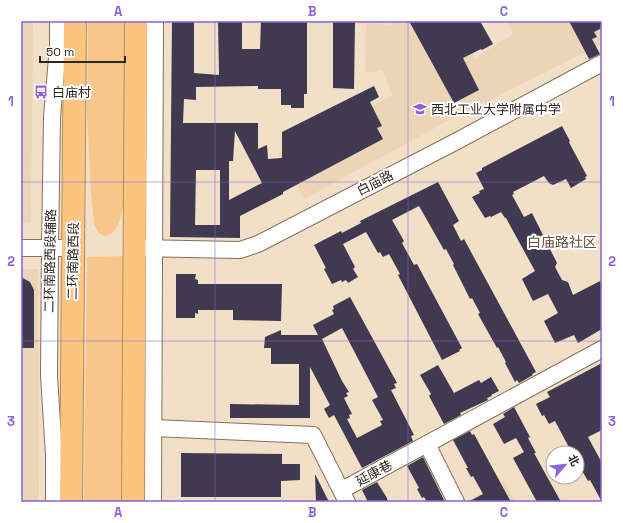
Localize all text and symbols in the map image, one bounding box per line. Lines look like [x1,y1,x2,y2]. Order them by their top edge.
text: A [114,3,123,20]
text: B [308,3,317,20]
text: C [500,3,508,20]
scale bar [40,38,125,64]
text: 50 m [46,44,74,60]
bus stop icon: 白庙村 [33,84,49,100]
place label: 白庙村 [52,84,91,101]
text: 1 [8,93,14,110]
text: 1 [609,93,615,110]
school or university icon: 西北工业大学附属中学 [412,101,428,117]
place label: 西北工业大学附属中学 [431,101,561,118]
street label: 白庙路 [354,167,396,199]
street label: 二环南路西段辅路 [41,209,59,313]
street label: 二环南路西段 [64,222,82,300]
district label: 白庙路社区 [527,233,597,251]
text: 2 [7,253,15,270]
text: 2 [608,253,616,270]
text: 3 [7,413,15,430]
text: 3 [608,413,616,430]
north arrow [545,445,585,485]
text: 北 [565,452,583,468]
street label: 延康巷 [353,456,395,490]
text: A [114,504,123,521]
text: B [308,504,317,521]
text: C [500,504,508,521]

